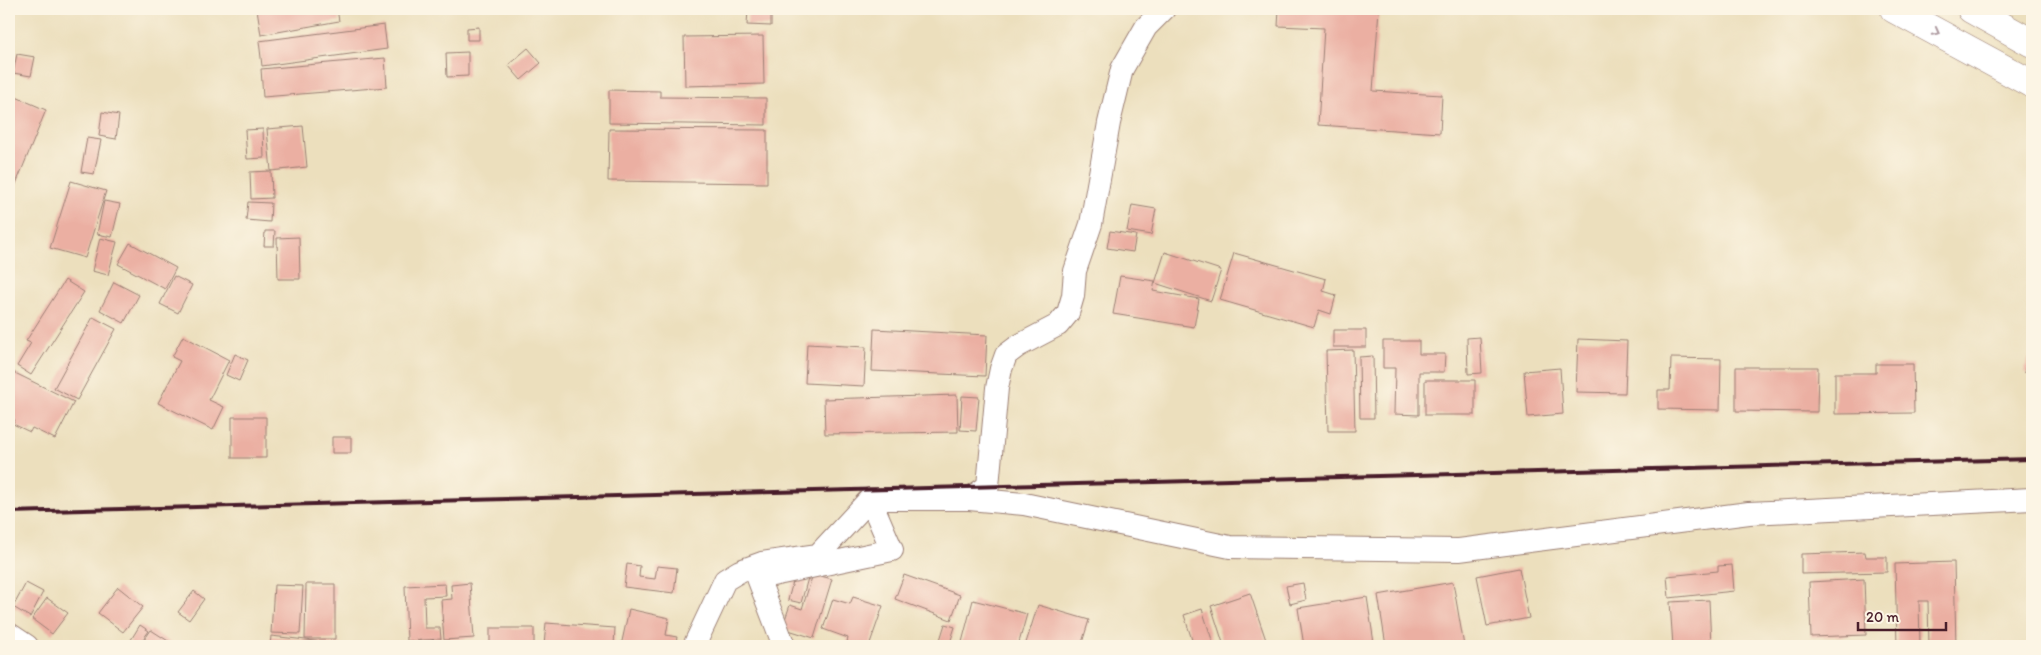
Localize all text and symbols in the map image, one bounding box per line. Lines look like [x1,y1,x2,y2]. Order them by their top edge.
one-way arrow [1931,26,1940,36]
scale bar [1858,600,1946,632]
text: 20 m [1866,608,1900,626]

